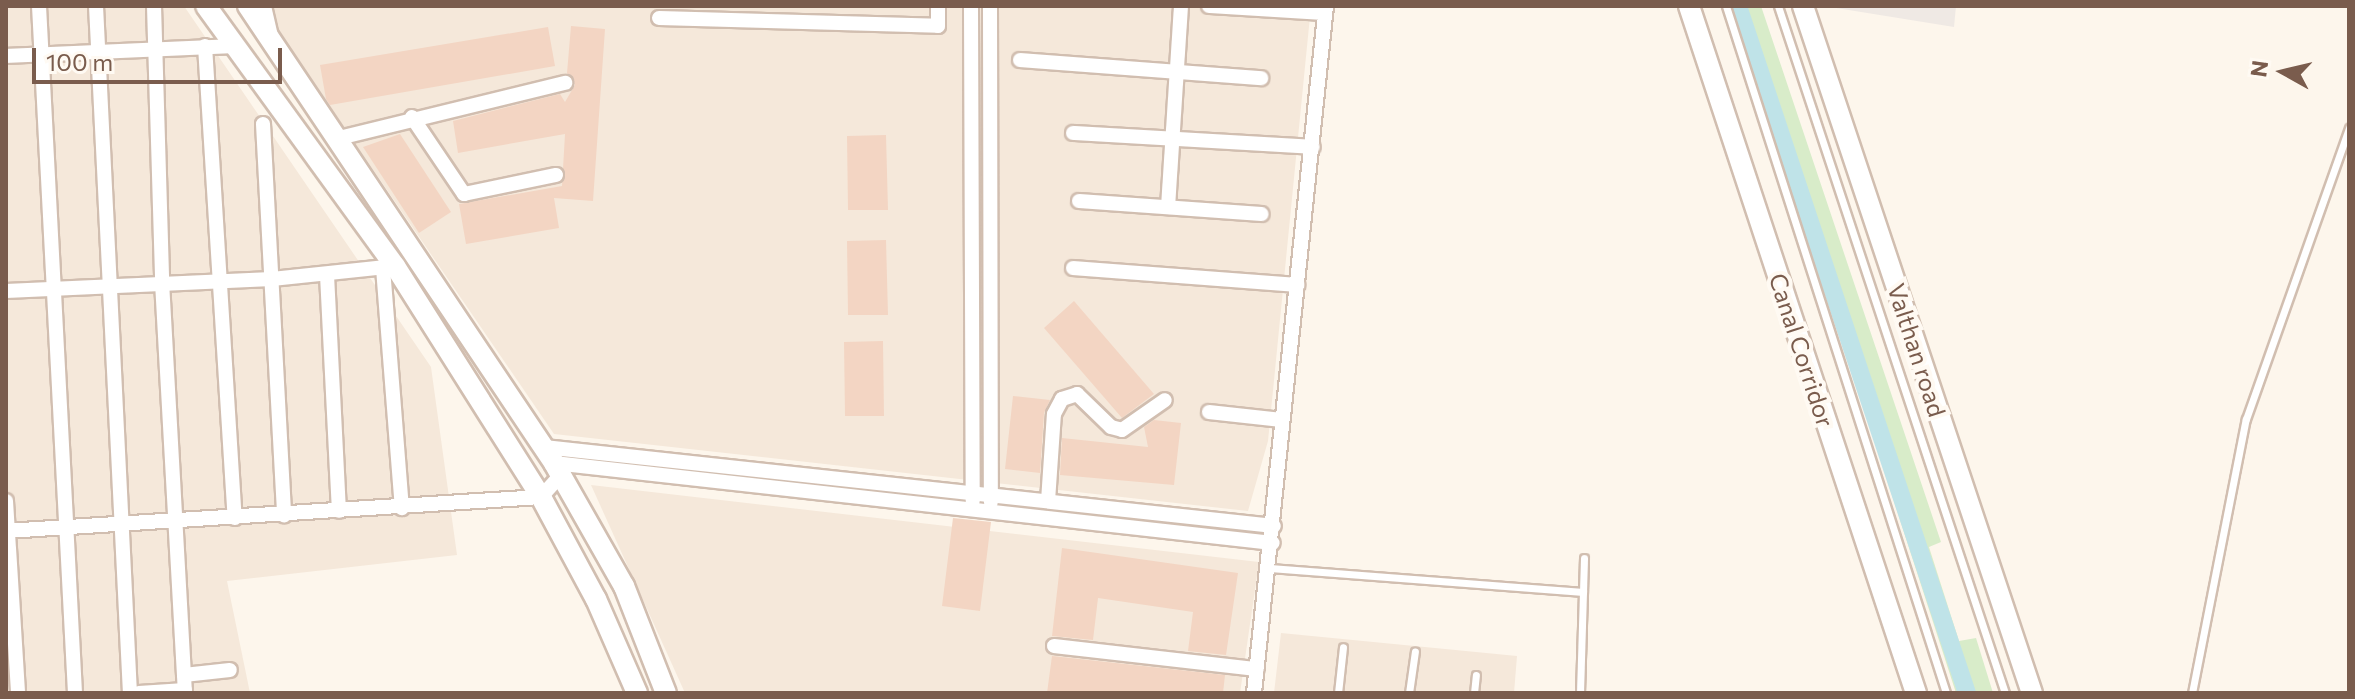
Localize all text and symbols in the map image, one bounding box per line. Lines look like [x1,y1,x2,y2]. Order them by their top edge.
scale bar [36,32,286,82]
north arrow [2243,32,2323,112]
text: 100 m [46,47,113,76]
text: N [2244,59,2273,79]
street label: Canal Corridor [1764,270,1840,430]
street label: Valthan road [1882,280,1952,420]

